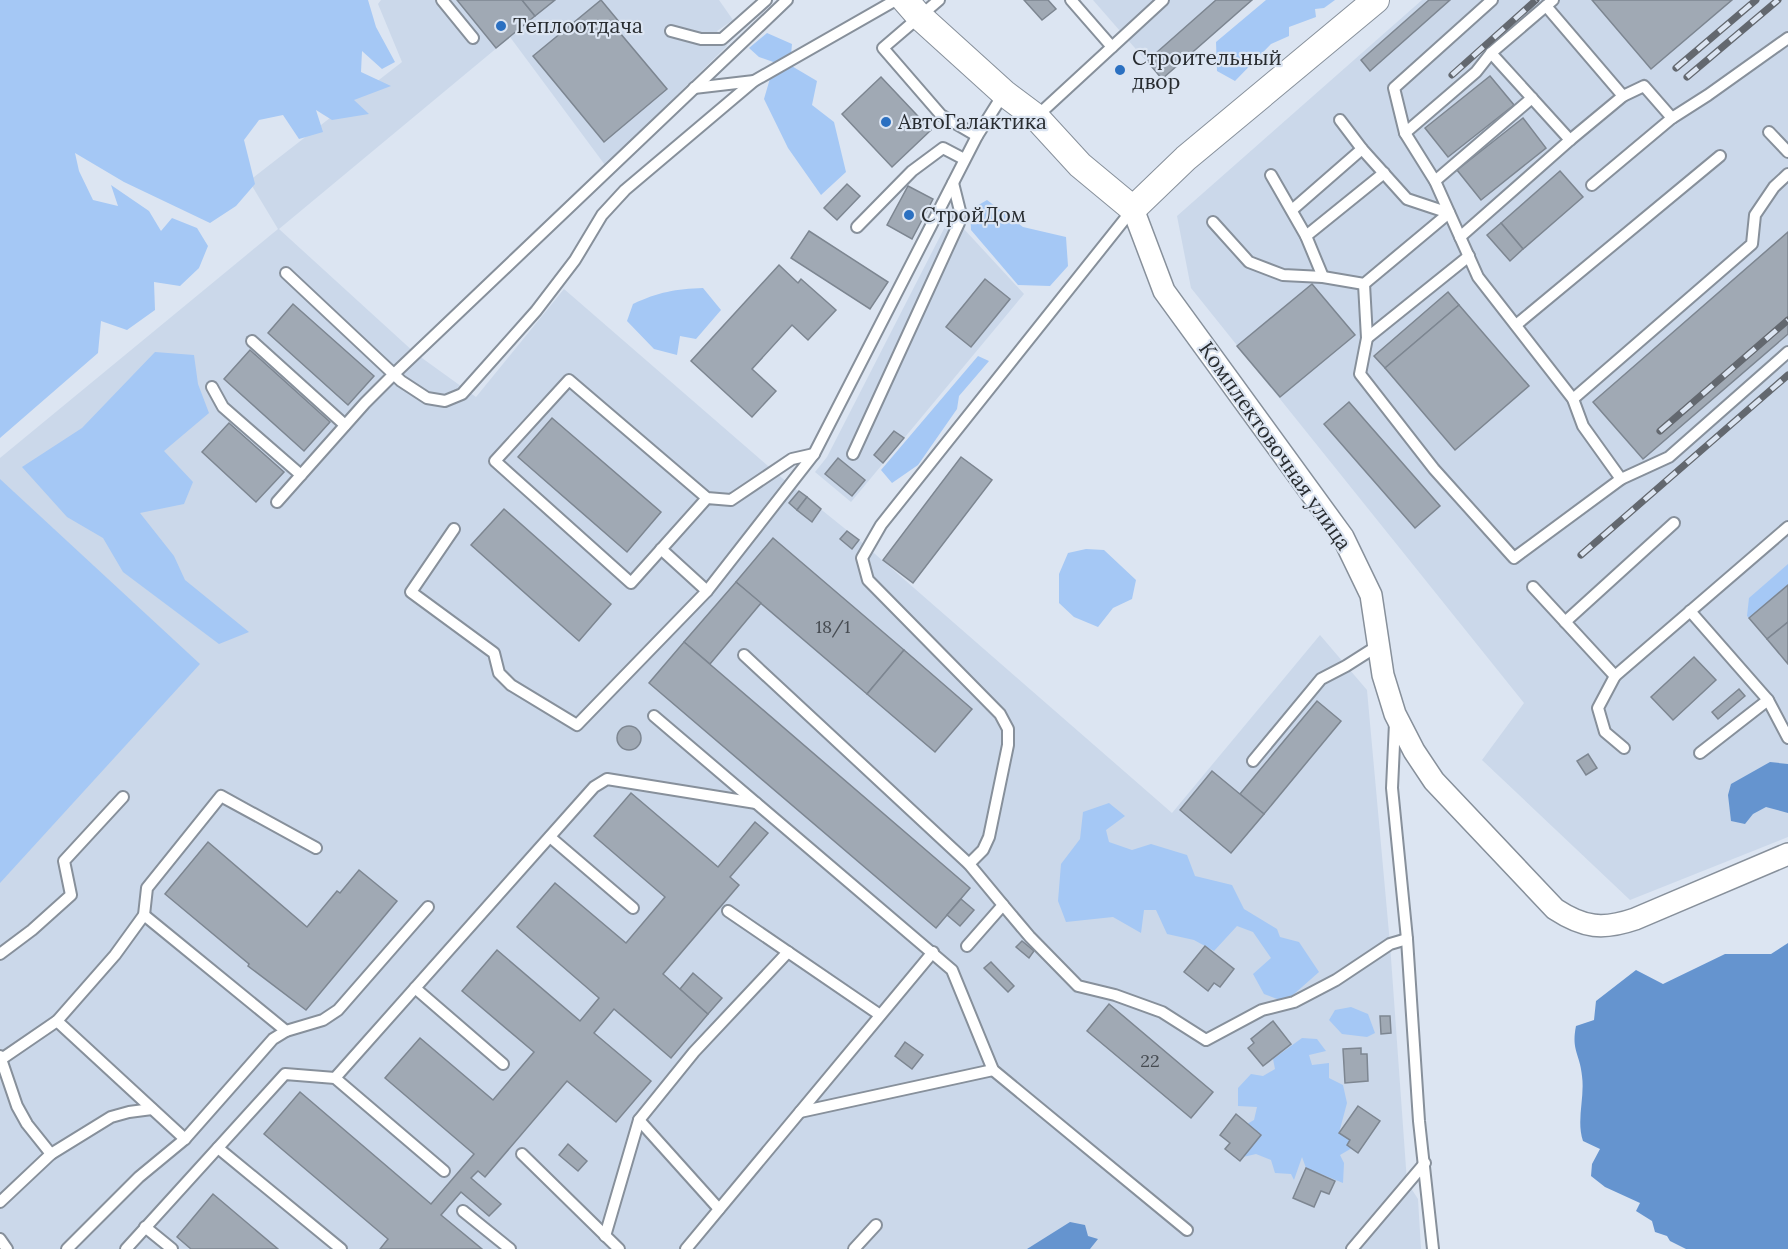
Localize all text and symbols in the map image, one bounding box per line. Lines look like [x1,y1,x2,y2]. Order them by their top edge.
place label: Теплоотдача [513,12,643,39]
marker: Теплоотдача [494,19,508,33]
place label: Строительный двор [1132,44,1282,95]
marker: Строительный двор [1113,63,1127,77]
place label: АвтоГалактика [897,108,1047,135]
marker: АвтоГалактика [879,115,893,129]
place label: СтройДом [921,201,1026,228]
marker: СтройДом [902,208,916,222]
street label: Комплектовочная улица [1193,336,1358,555]
house number: 18/1 [816,615,851,638]
house number: 22 [1140,1049,1160,1072]

